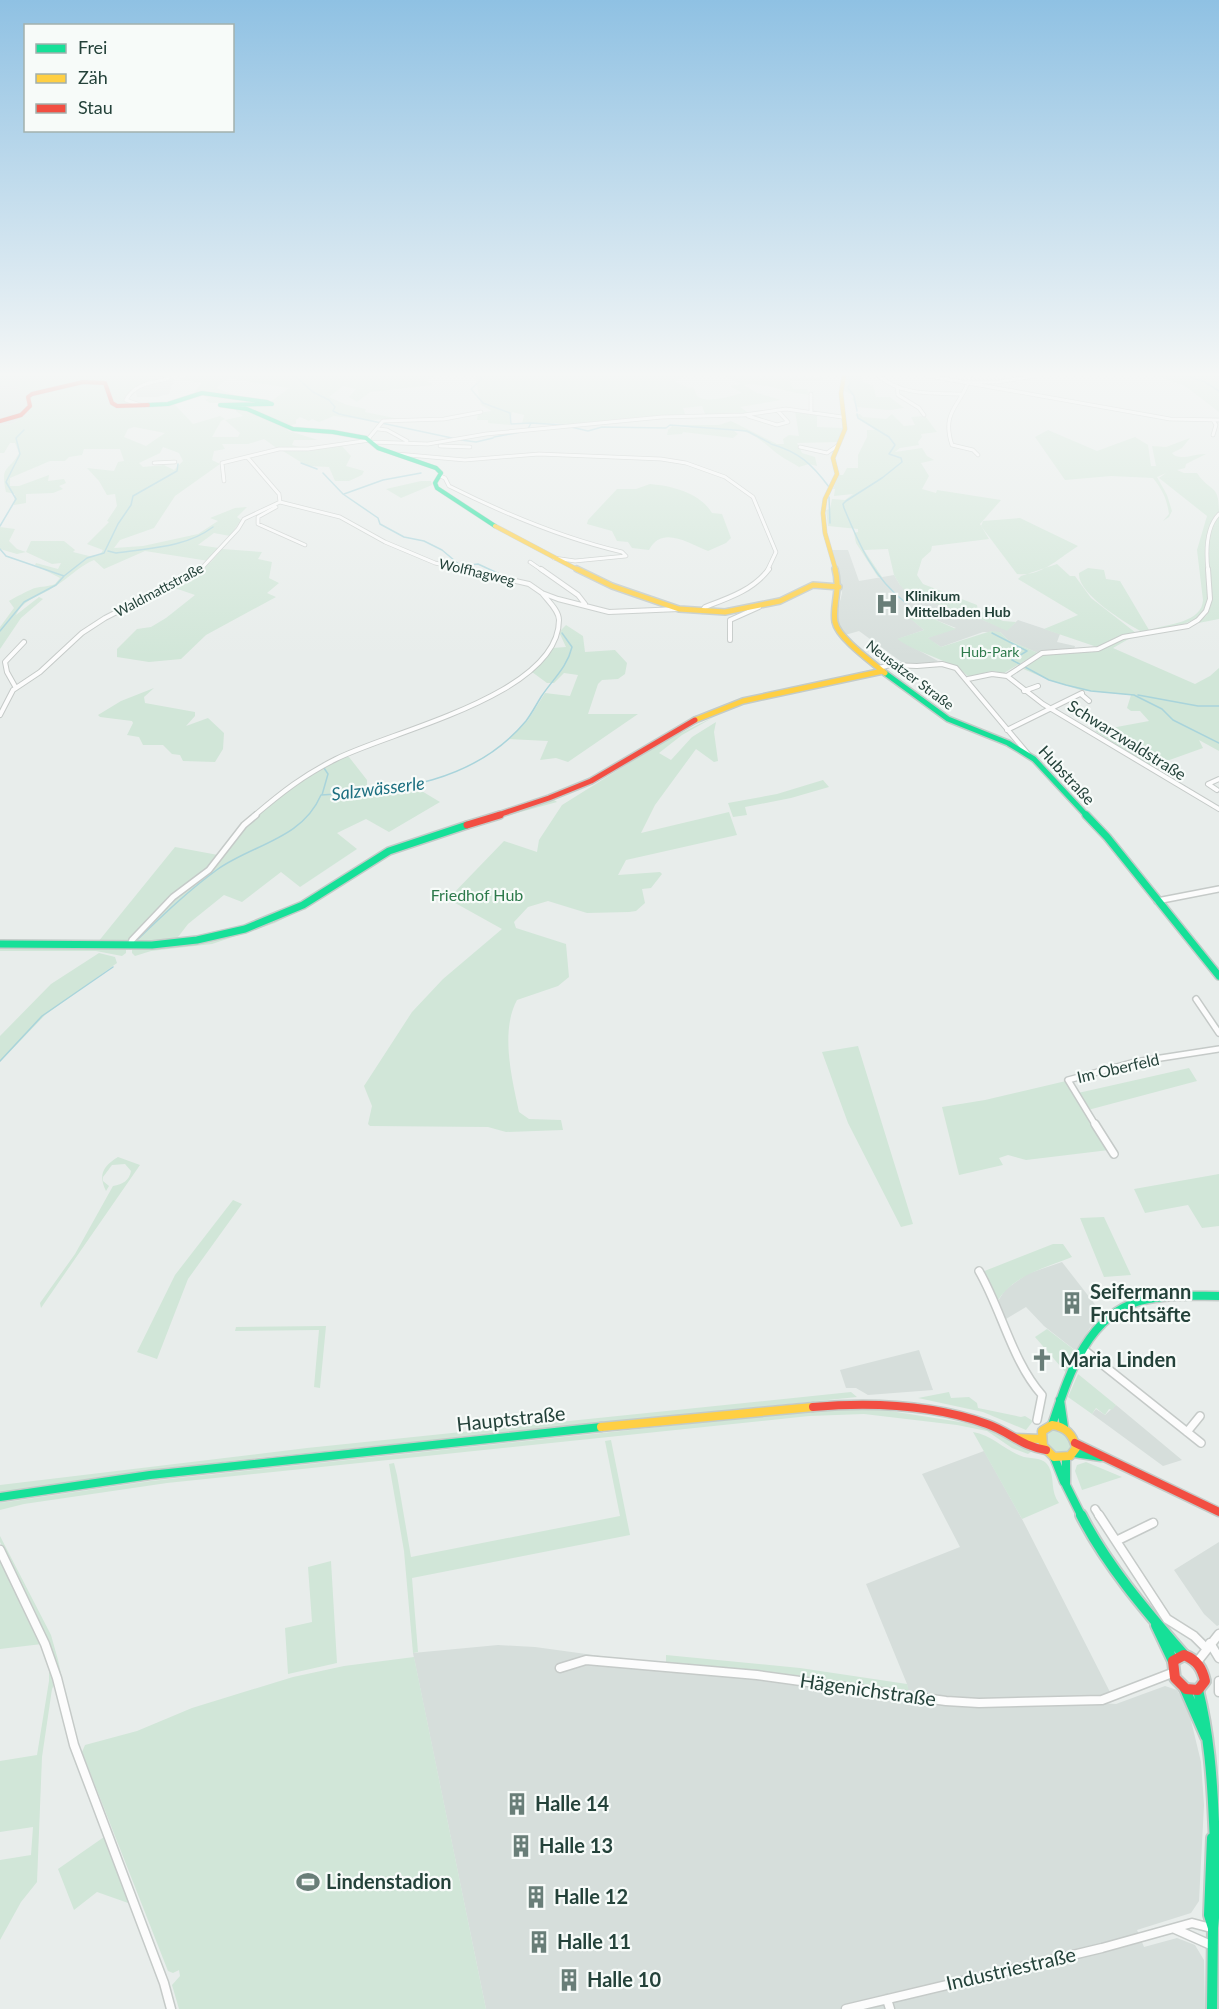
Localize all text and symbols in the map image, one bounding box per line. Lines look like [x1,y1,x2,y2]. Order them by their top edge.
legend [24,24,234,132]
text: Frei [78,36,107,58]
text: Zäh [78,66,108,88]
text: Stau [78,96,113,118]
street label: Wolfhagweg [437,555,517,589]
street label: Waldmattstraße [111,559,206,620]
place label: Klinikum Mittelbaden Hub [905,587,1011,620]
hospital icon: Klinikum Mittelbaden Hub [874,591,900,617]
street label: Neusatzer Straße [863,636,957,713]
park label: Hub-Park [961,643,1020,660]
street label: Schwarzwaldstraße [1065,696,1190,784]
street label: Hubstraße [1035,741,1100,808]
water label: Salzwässerle [330,771,426,805]
park label: Friedhof Hub [431,885,523,904]
street label: Im Oberfeld [1075,1049,1161,1086]
place label: Seifermann Fruchtsäfte [1090,1279,1191,1326]
building icon: Seifermann Fruchtsäfte [1059,1290,1085,1316]
church icon: Maria Linden [1029,1347,1055,1373]
place label: Maria Linden [1060,1347,1176,1371]
street label: Hauptstraße [455,1400,567,1436]
street label: Hägenichstraße [798,1668,938,1710]
building icon: Halle 14 [504,1791,530,1817]
place label: Halle 14 [535,1791,609,1815]
building icon: Halle 13 [508,1833,534,1859]
place label: Halle 13 [539,1833,613,1857]
sports icon: Lindenstadion [295,1869,321,1895]
place label: Lindenstadion [326,1869,452,1893]
building icon: Halle 12 [523,1884,549,1910]
place label: Halle 12 [554,1884,628,1908]
building icon: Halle 11 [526,1929,552,1955]
place label: Halle 11 [557,1929,631,1953]
street label: Industriestraße [944,1941,1078,1995]
building icon: Halle 10 [556,1967,582,1993]
place label: Halle 10 [587,1967,661,1991]

